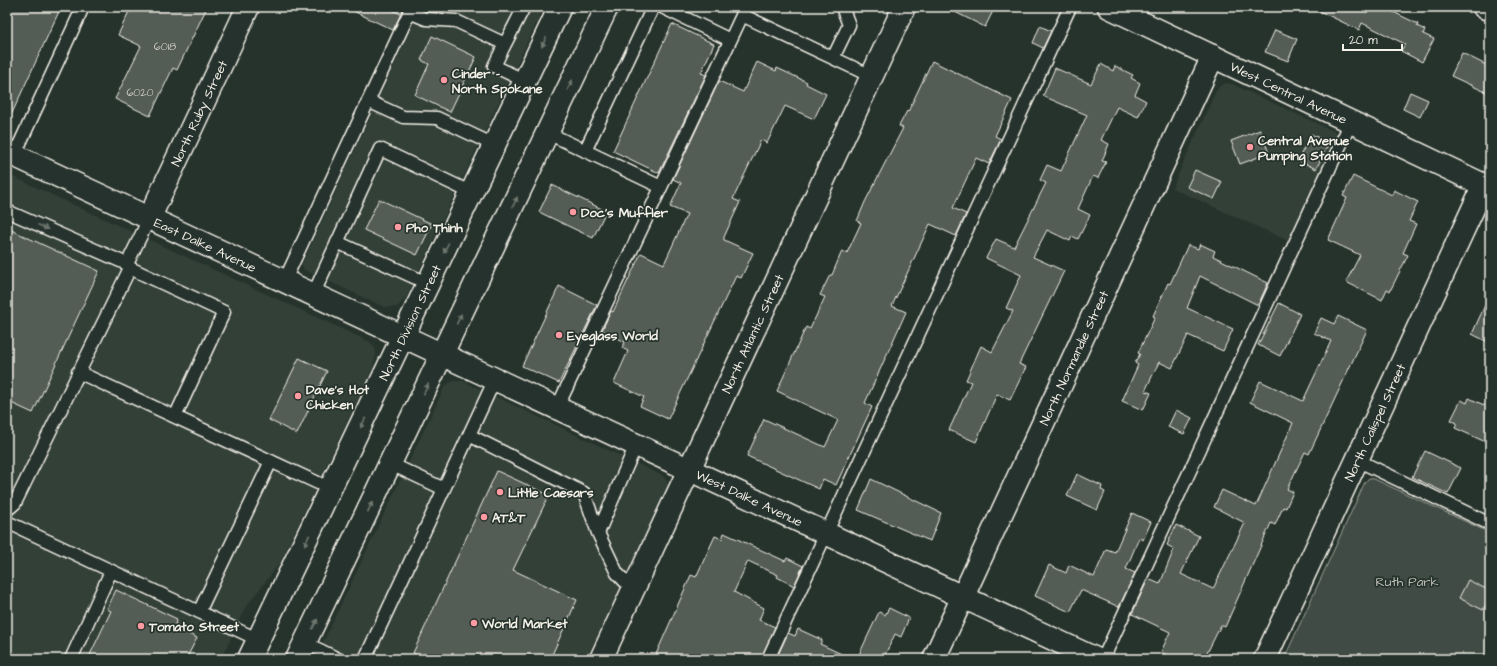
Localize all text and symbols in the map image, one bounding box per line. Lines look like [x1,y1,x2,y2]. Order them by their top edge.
scale bar [1343,26,1402,52]
text: 20 m [1349,32,1378,49]
one-way arrow [541,37,547,48]
house number: 6018 [154,39,176,54]
street label: North Ruby Street [167,57,232,169]
street label: West Central Avenue [1227,58,1350,129]
place label: Cinder - North Spokane [452,65,543,99]
marker: Cinder - North Spokane [439,75,449,85]
one-way arrow [567,79,573,90]
house number: 6020 [126,85,154,100]
place label: Central Avenue Pumping Station [1258,132,1352,167]
marker: Central Avenue Pumping Station [1245,142,1255,152]
one-way arrow [512,196,518,208]
place label: Doc's Muffler [581,204,669,222]
marker: Doc's Muffler [568,207,578,217]
street label: East Dalke Avenue [151,214,259,277]
place label: Pho Thinh [406,219,463,237]
marker: Pho Thinh [393,222,403,232]
one-way arrow [37,224,48,230]
one-way arrow [443,243,449,254]
street label: North Division Street [375,261,446,384]
street label: North Atlantic Street [718,271,789,396]
street label: North Normandie Street [1035,287,1114,428]
one-way arrow [456,314,462,325]
place label: Eyeglass World [567,327,658,347]
marker: Eyeglass World [554,330,564,340]
street label: North Calispel Street [1340,360,1411,484]
place label: Dave's Hot Chicken [306,381,370,414]
one-way arrow [423,383,429,395]
marker: Dave's Hot Chicken [293,391,303,401]
one-way arrow [360,417,366,429]
street label: West Dalke Avenue [693,466,805,531]
place label: Little Caesars [508,484,594,502]
marker: Little Caesars [495,487,505,497]
one-way arrow [367,501,373,512]
place label: AT&T [492,509,526,527]
marker: AT&T [479,512,489,522]
one-way arrow [304,535,310,546]
park label: Ruth Park [1376,573,1438,591]
place label: World Market [481,615,568,633]
place label: Tomato Street [148,618,240,636]
one-way arrow [311,618,318,630]
marker: World Market [469,618,479,628]
marker: Tomato Street [136,621,146,631]

